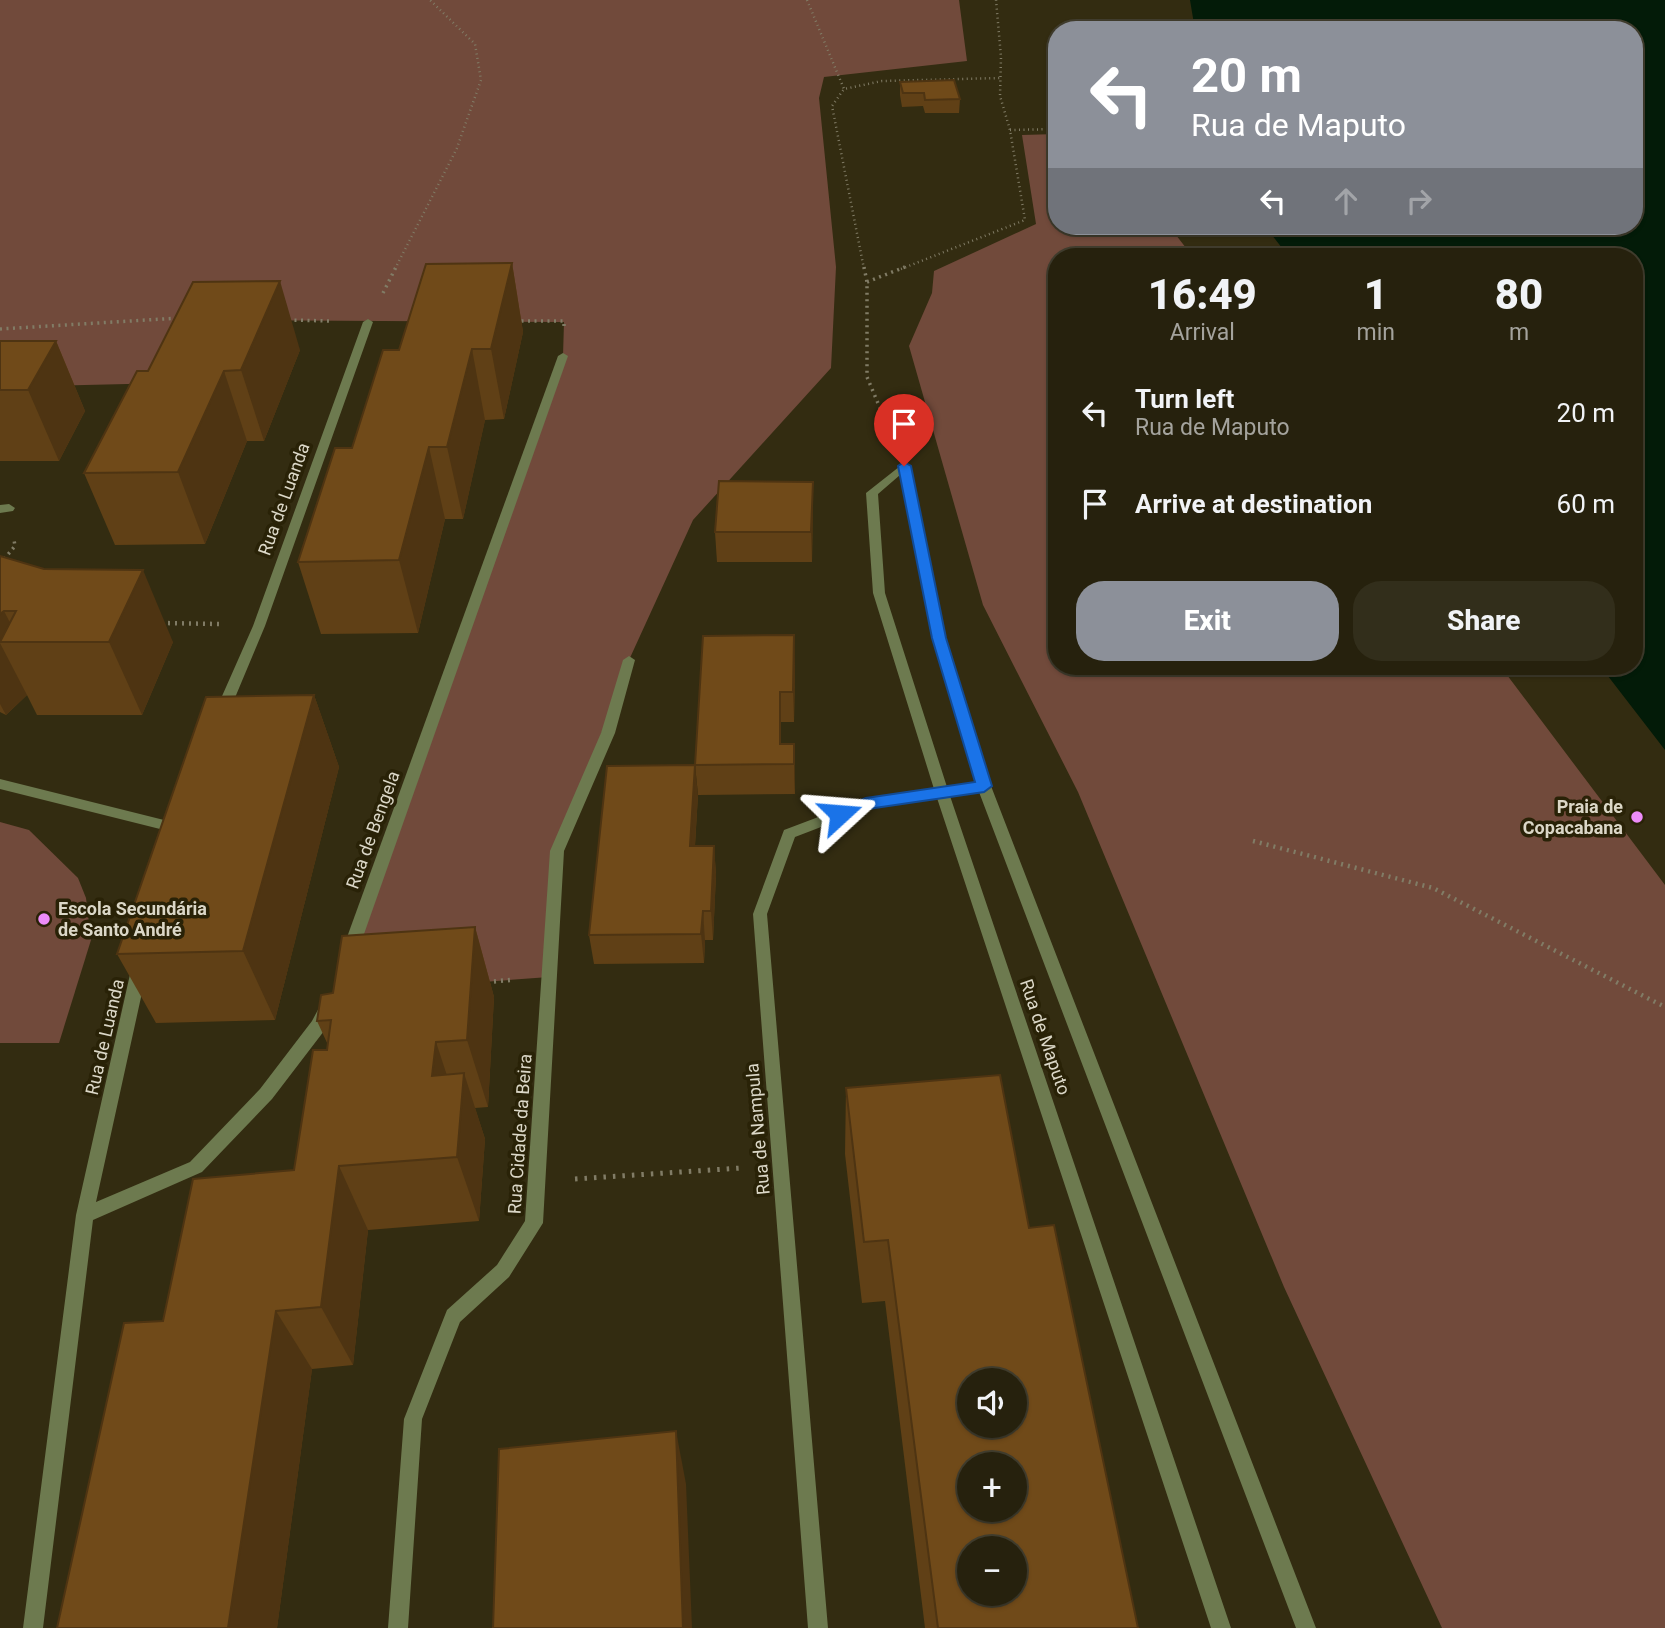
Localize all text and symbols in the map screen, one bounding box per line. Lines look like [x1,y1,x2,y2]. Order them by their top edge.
text: 20 m [1191,47,1302,104]
icon: left [1076,49,1167,140]
text: Rua de Maputo [1191,106,1406,144]
icon: left [1254,182,1292,220]
icon: ahead [1327,182,1365,220]
icon: right [1400,182,1438,220]
text: 16:49 [1148,270,1257,319]
text: 1 [1364,270,1388,319]
text: 80 [1495,270,1543,319]
text: Arrival [1170,319,1235,346]
text: min [1357,319,1395,346]
text: m [1509,319,1529,346]
text: Turn left [1135,384,1234,414]
pin [874,394,934,466]
icon: left [1076,394,1114,432]
text: 20 m [1557,398,1615,428]
icon: arrive [885,405,923,443]
text: Rua de Maputo [1135,414,1290,441]
street label: Rua de Luanda [253,440,314,558]
icon: arrive [1076,485,1114,523]
text: Arrive at destination [1135,489,1372,519]
text: 60 m [1557,489,1615,519]
button: Exit [1076,581,1339,661]
button: Share [1353,581,1615,661]
street label: Rua de Bengela [341,768,404,892]
position arrow [803,777,877,851]
place label: Praia de Copacabana [1523,796,1623,838]
marker: Praia de Copacabana [1629,809,1645,825]
place label: Escola Secundária de Santo André [58,898,207,940]
marker: Escola Secundária de Santo André [36,911,52,927]
street label: Rua de Maputo [1016,976,1075,1097]
street label: Rua de Luanda [81,977,128,1097]
street label: Rua Cidade da Beira [503,1053,536,1215]
street label: Rua de Nampula [741,1062,774,1196]
map controls [957,1368,1027,1606]
button: sound [957,1368,1027,1438]
button: + [957,1452,1027,1522]
button: − [957,1536,1027,1606]

